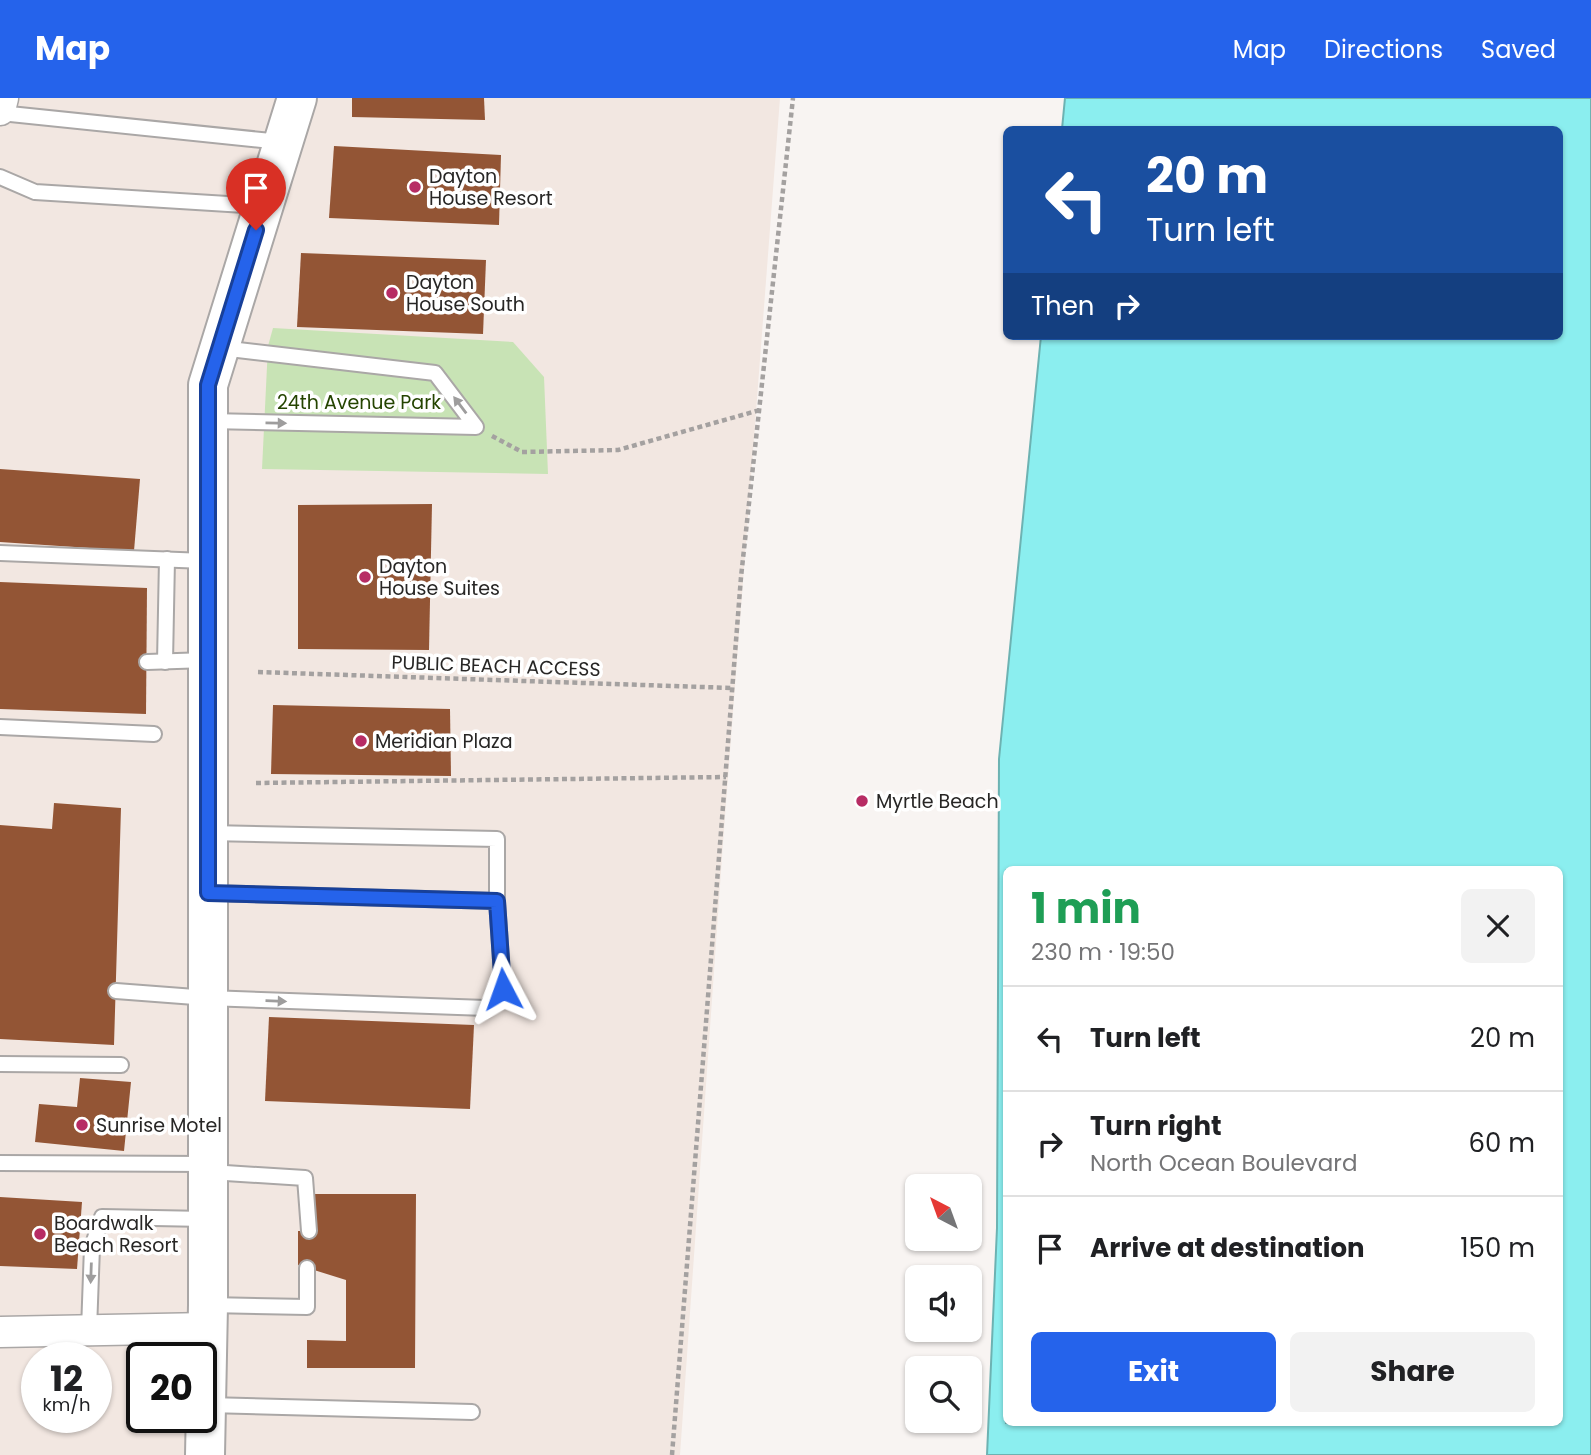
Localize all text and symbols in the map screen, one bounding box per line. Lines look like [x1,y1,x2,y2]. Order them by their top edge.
text: Map [35,25,110,72]
text: Map [1233,33,1286,66]
text: Directions [1324,33,1443,66]
text: Saved [1481,33,1556,66]
text: 20 m [1146,142,1268,210]
icon: left [1031,154,1122,245]
pin [226,158,286,230]
place label: Dayton House Resort [429,163,553,212]
icon: arrive [237,169,275,207]
marker: Dayton House Resort [407,179,423,195]
text: Turn left [1146,207,1275,252]
place label: Dayton House South [406,269,525,318]
marker: Dayton House South [384,285,400,301]
icon: right [1108,287,1146,325]
text: Then [1031,288,1094,324]
park label: 24th Avenue Park [277,389,441,416]
one-way arrow [453,396,467,414]
one-way arrow [266,417,288,428]
place label: Dayton House Suites [379,553,500,602]
marker: Dayton House Suites [357,569,373,585]
street label: PUBLIC BEACH ACCESS [391,649,601,683]
place label: Meridian Plaza [375,728,513,755]
marker: Meridian Plaza [353,733,369,749]
place label: Myrtle Beach [876,788,999,815]
marker: Myrtle Beach [854,793,870,809]
text: 1 min [1031,879,1141,938]
button: close [1461,889,1535,963]
text: 230 m · 19:50 [1031,936,1175,968]
position arrow [466,952,540,1026]
one-way arrow [265,995,287,1006]
icon: left [1031,1020,1069,1058]
text: Turn left [1090,1020,1201,1056]
text: 20 m [1470,1020,1535,1056]
text: Turn right [1090,1108,1222,1144]
place label: Sunrise Motel [96,1112,222,1139]
marker: Sunrise Motel [74,1117,90,1133]
icon: right [1031,1125,1069,1163]
text: 60 m [1468,1125,1535,1161]
text: North Ocean Boulevard [1090,1147,1357,1179]
north arrow [905,1174,982,1251]
map controls [905,1174,982,1433]
place label: Boardwalk Beach Resort [54,1210,179,1259]
marker: Boardwalk Beach Resort [32,1226,48,1242]
icon: arrive [1031,1230,1069,1268]
text: Arrive at destination [1090,1230,1365,1266]
text: 150 m [1460,1230,1535,1266]
one-way arrow [85,1262,96,1284]
button: sound [905,1265,982,1342]
button: Exit [1031,1332,1276,1412]
button: Share [1290,1332,1535,1412]
speed limit sign: 20 [126,1342,217,1433]
text: 12 [50,1354,83,1403]
button: search [905,1356,982,1433]
text: km/h [43,1392,90,1417]

